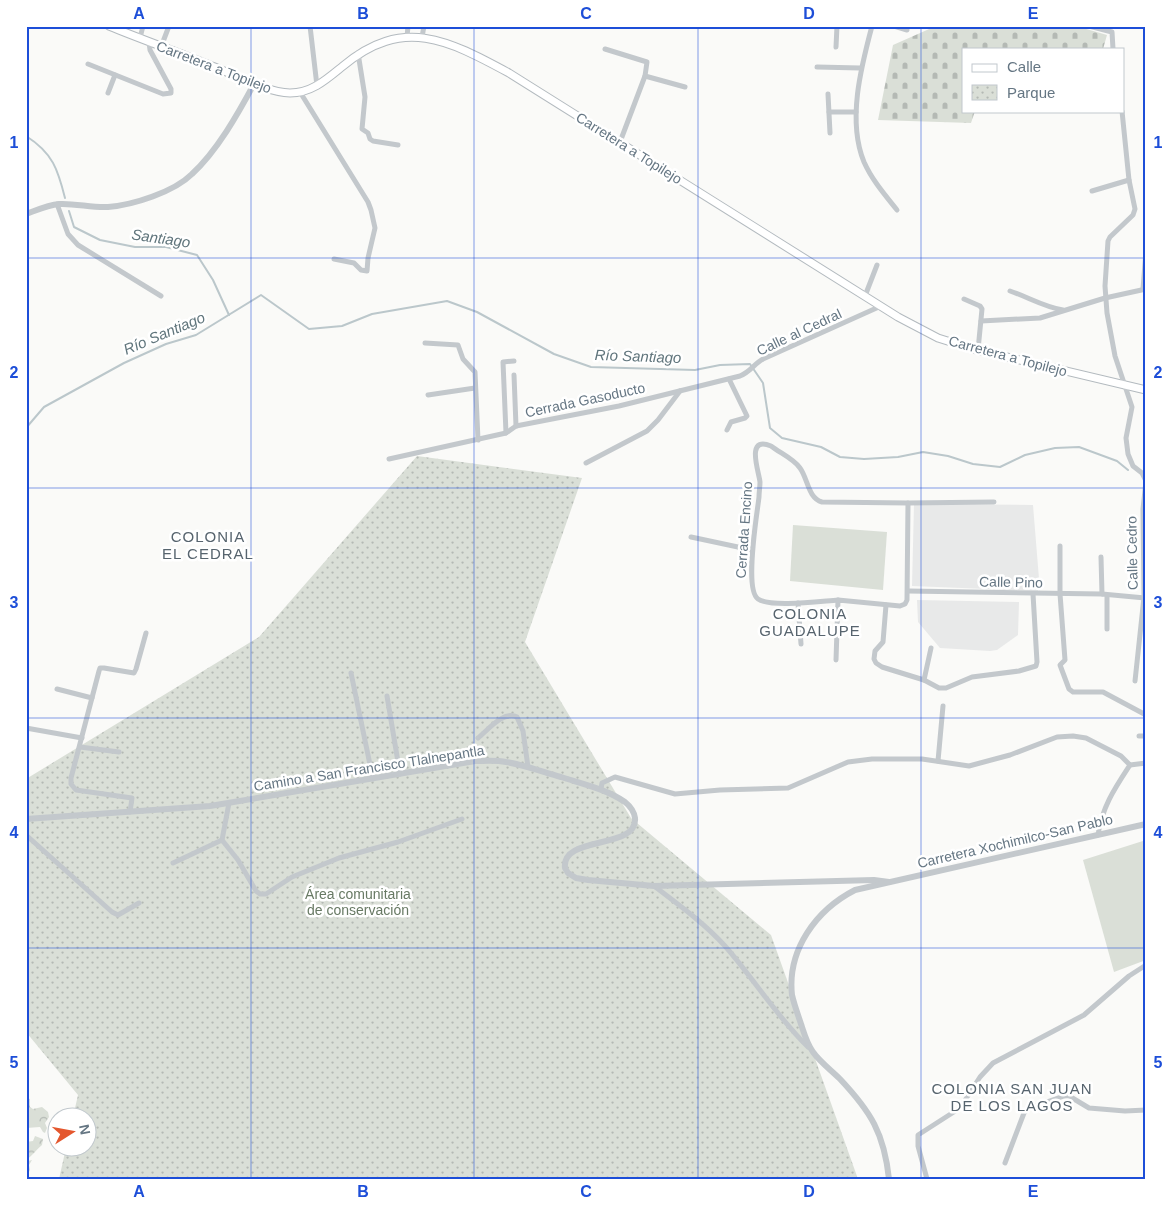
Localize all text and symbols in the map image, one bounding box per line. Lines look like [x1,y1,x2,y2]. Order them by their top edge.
text: A [133,5,145,22]
text: B [357,5,369,22]
text: C [580,5,592,22]
text: D [803,5,815,22]
text: E [1028,5,1039,22]
street label: Carretera a Topilejo [154,38,274,96]
legend [962,48,1124,112]
text: Calle [1007,58,1041,75]
text: Parque [1007,84,1055,101]
street label: Carretera a Topilejo [573,109,685,187]
text: 1 [10,134,19,151]
text: 1 [1154,134,1163,151]
water label: Santiago [130,225,192,251]
street label: Calle al Cedral [754,305,844,359]
water label: Río Santiago [121,308,207,358]
street label: Carretera a Topilejo [947,332,1069,380]
water label: Río Santiago [594,346,682,366]
text: 2 [10,364,19,381]
text: 2 [1154,364,1163,381]
street label: Cerrada Gasoducto [524,379,647,421]
street label: Cerrada Encino [733,481,755,579]
street label: Calle Cedro [1123,516,1141,590]
district label: COLONIA EL CEDRAL [162,528,254,562]
street label: Calle Pino [979,573,1043,591]
text: 3 [10,594,19,611]
text: 3 [1154,594,1163,611]
district label: COLONIA GUADALUPE [759,605,861,639]
street label: Camino a San Francisco Tlalnepantla [253,742,486,794]
street label: Carretera Xochimilco-San Pablo [916,811,1114,871]
text: 4 [10,824,19,841]
text: 4 [1154,824,1163,841]
park label: Área comunitaria de conservación [305,886,411,918]
text: 5 [10,1054,19,1071]
text: 5 [1154,1054,1163,1071]
district label: COLONIA SAN JUAN DE LOS LAGOS [931,1080,1093,1114]
north arrow [48,1108,98,1158]
text: N [76,1123,94,1136]
text: A [133,1183,145,1200]
text: B [357,1183,369,1200]
text: C [580,1183,592,1200]
text: D [803,1183,815,1200]
text: E [1028,1183,1039,1200]

